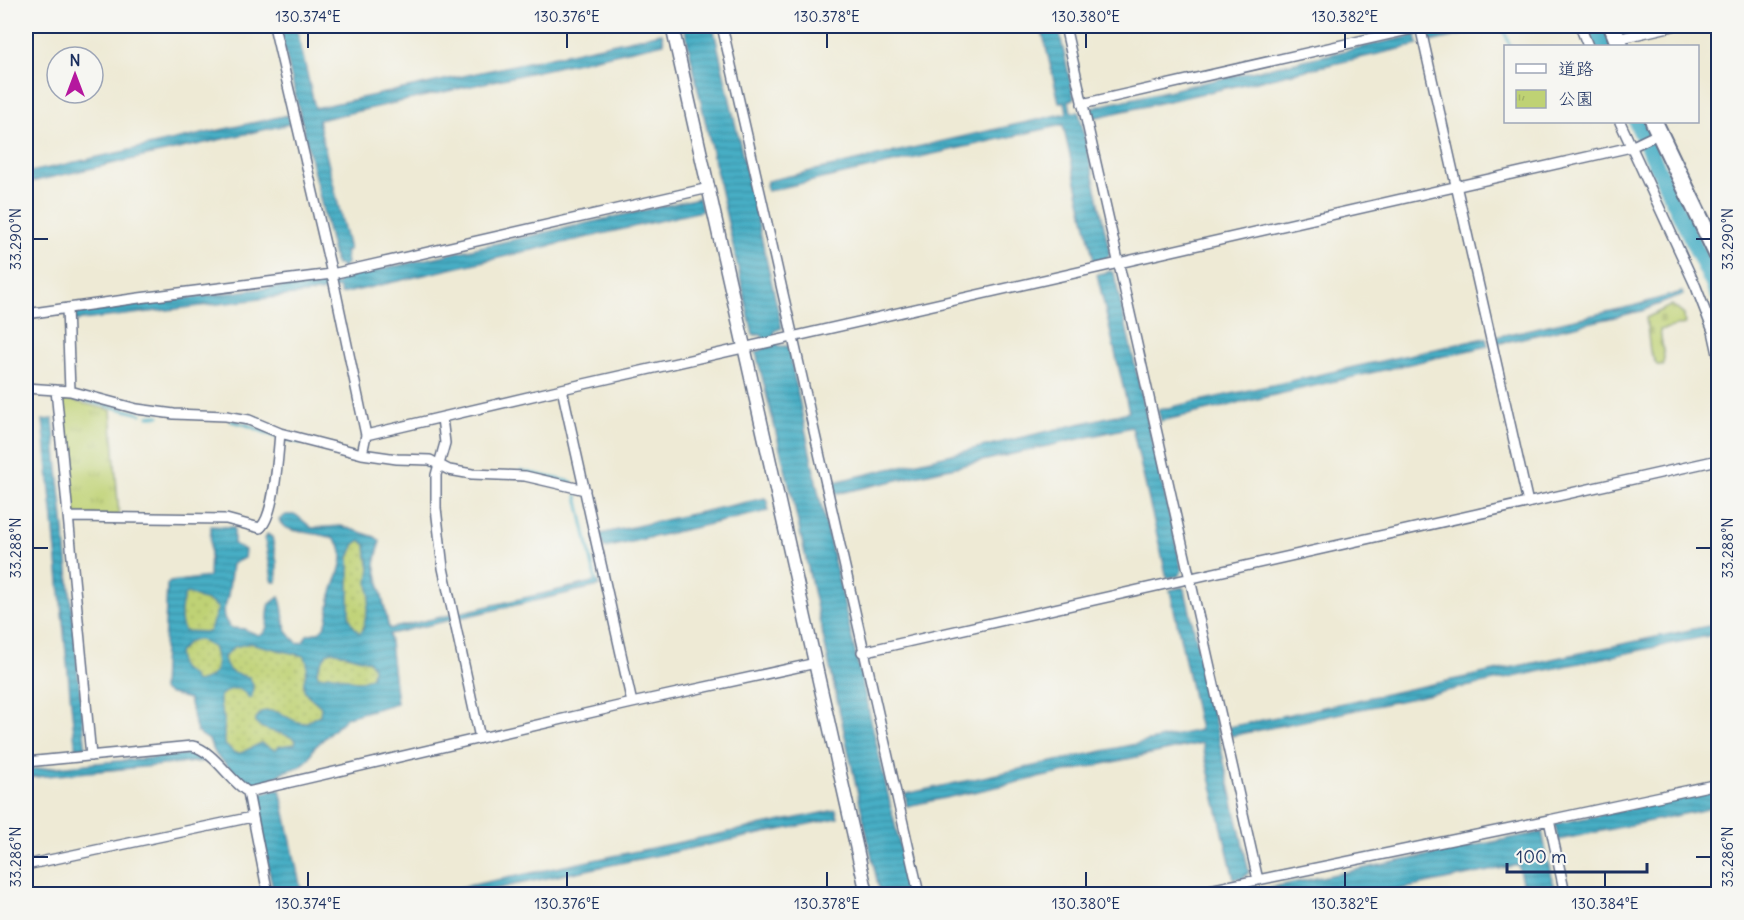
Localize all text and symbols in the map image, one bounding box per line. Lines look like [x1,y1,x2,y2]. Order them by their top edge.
text: 130.374°E [275,7,341,26]
text: 130.376°E [534,7,600,26]
text: 130.378°E [794,7,860,26]
text: 130.380°E [1052,7,1120,26]
text: 130.382°E [1312,7,1379,26]
north arrow [45,45,105,105]
legend [1504,45,1699,123]
text: N [69,50,81,70]
text: 道路 [1558,57,1594,80]
text: 公園 [1558,87,1594,110]
text: 33.290°N [6,208,25,270]
text: 33.290°N [1718,208,1737,270]
text: 33.288°N [6,517,25,579]
text: 33.288°N [1718,517,1737,579]
text: 33.286°N [6,826,25,888]
text: 33.286°N [1718,826,1737,888]
scale bar [1507,836,1646,874]
text: 100 m [1516,845,1567,868]
text: 130.374°E [275,894,341,913]
text: 130.376°E [534,894,600,913]
text: 130.378°E [794,894,860,913]
text: 130.380°E [1052,894,1120,913]
text: 130.382°E [1312,894,1379,913]
text: 130.384°E [1571,894,1639,913]

